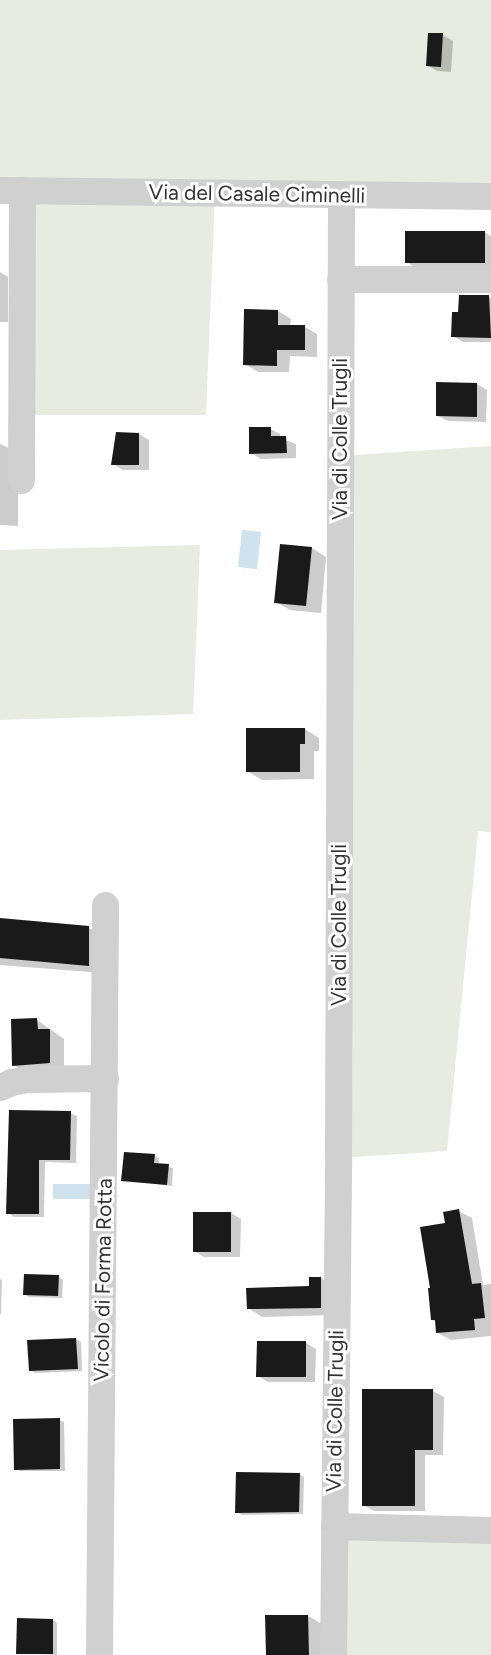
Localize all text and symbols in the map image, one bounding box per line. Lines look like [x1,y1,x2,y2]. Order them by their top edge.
street label: Via del Casale Ciminelli [149,180,365,208]
street label: Via di Colle Trugli [327,358,353,520]
street label: Via di Colle Trugli [326,844,352,1006]
street label: Vicolo di Forma Rotta [89,1178,117,1382]
street label: Via di Colle Trugli [321,1330,349,1492]

